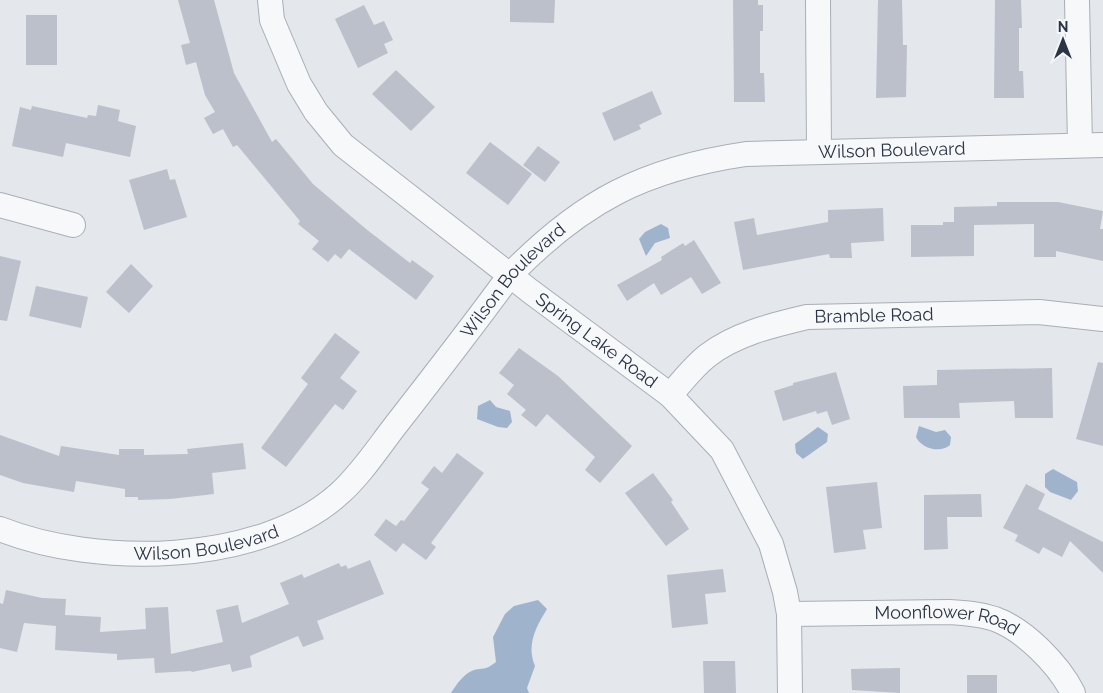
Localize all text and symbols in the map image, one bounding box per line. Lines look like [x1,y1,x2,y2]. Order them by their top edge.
north arrow [1038,15,1088,65]
text: N [1058,19,1068,35]
street label: Wilson Boulevard [818,137,966,162]
street label: Wilson Boulevard [456,218,569,342]
street label: Spring Lake Road [532,288,662,392]
street label: Bramble Road [814,303,934,327]
street label: Wilson Boulevard [133,520,282,564]
street label: Moonflower Road [874,601,1024,639]

